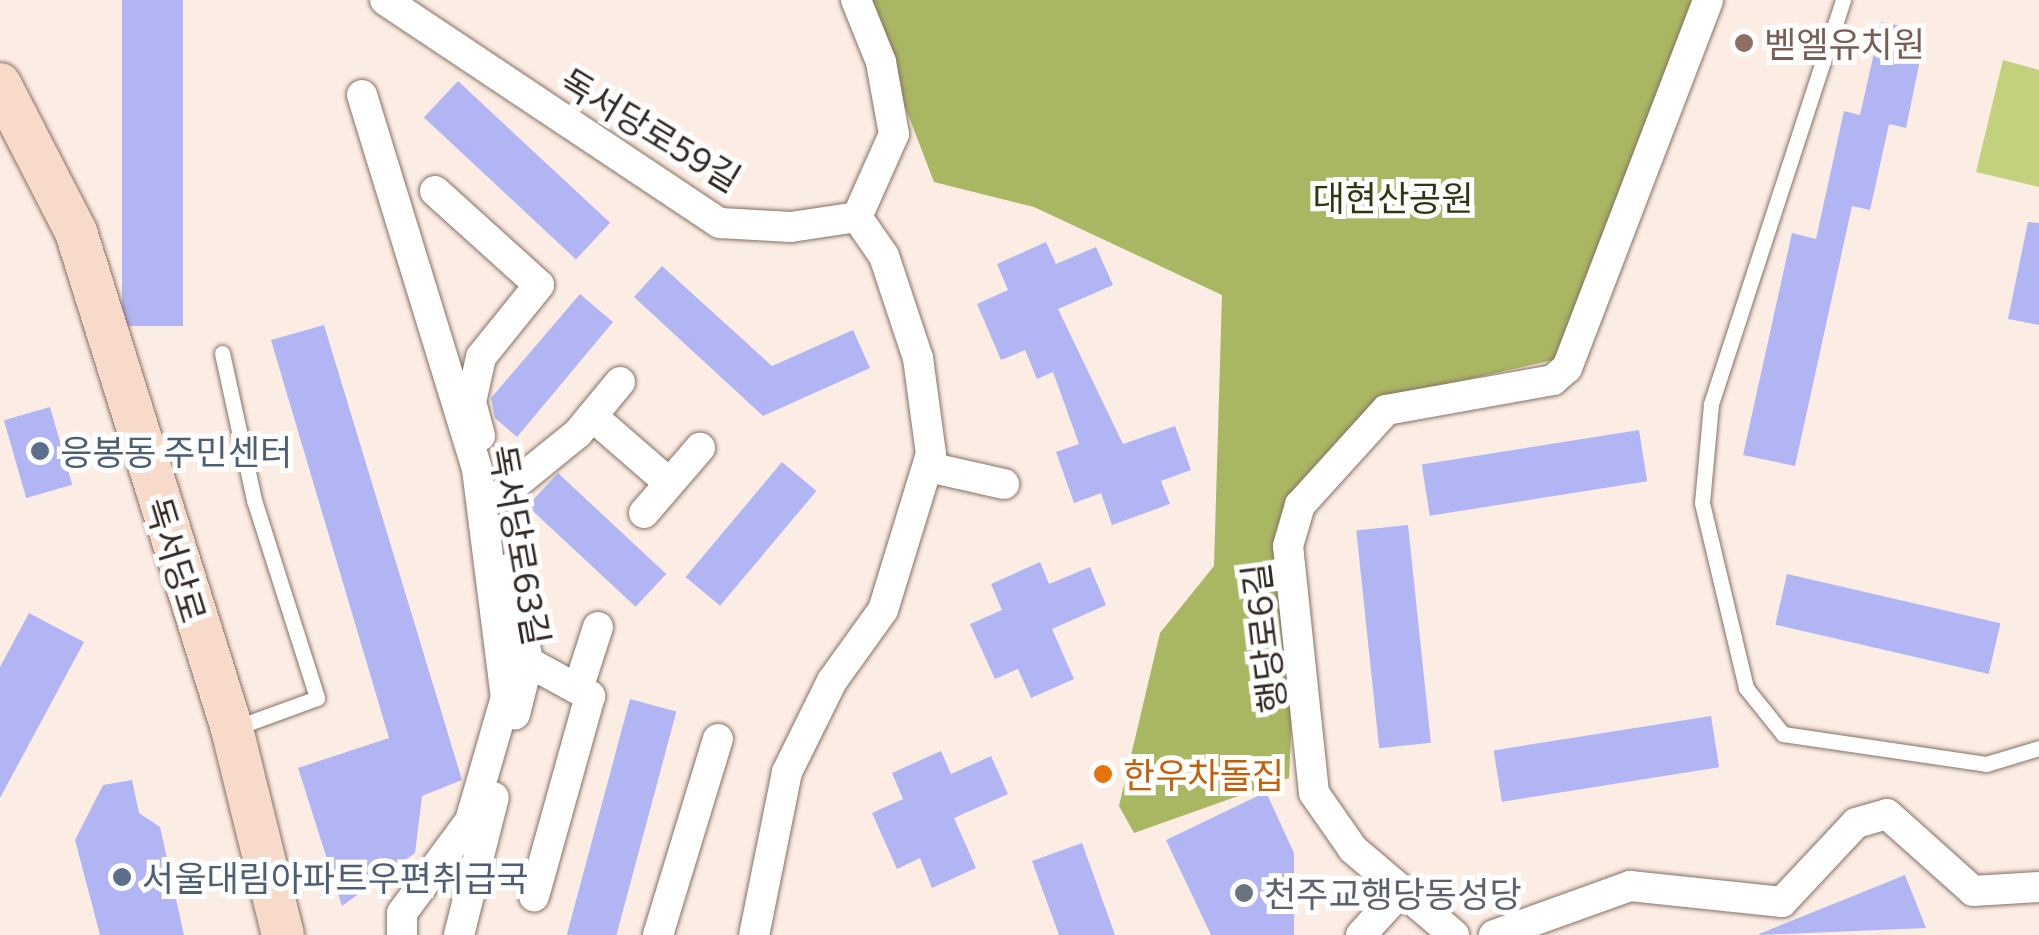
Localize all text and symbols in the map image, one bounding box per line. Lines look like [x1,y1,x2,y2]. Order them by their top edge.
place label: 벧엘유치원 [1764,22,1925,64]
marker: 벧엘유치원 [1733,32,1755,54]
street label: 독서당로59길 [553,59,749,199]
park label: 대현산공원 [1313,176,1473,218]
place label: 응봉동 주민센터 [60,430,292,472]
marker: 응봉동 주민센터 [29,440,51,462]
street label: 독서당로63길 [483,442,559,648]
street label: 독서당로 [138,492,216,628]
street label: 행당로6길 [1233,561,1293,715]
place label: 한우차돌집 [1123,753,1284,795]
marker: 한우차돌집 [1092,763,1114,785]
place label: 서울대림아파트우편취급국 [142,856,528,898]
marker: 서울대림아파트우편취급국 [111,866,133,888]
place label: 천주교행당동성당 [1264,872,1522,914]
marker: 천주교행당동성당 [1233,882,1255,904]

